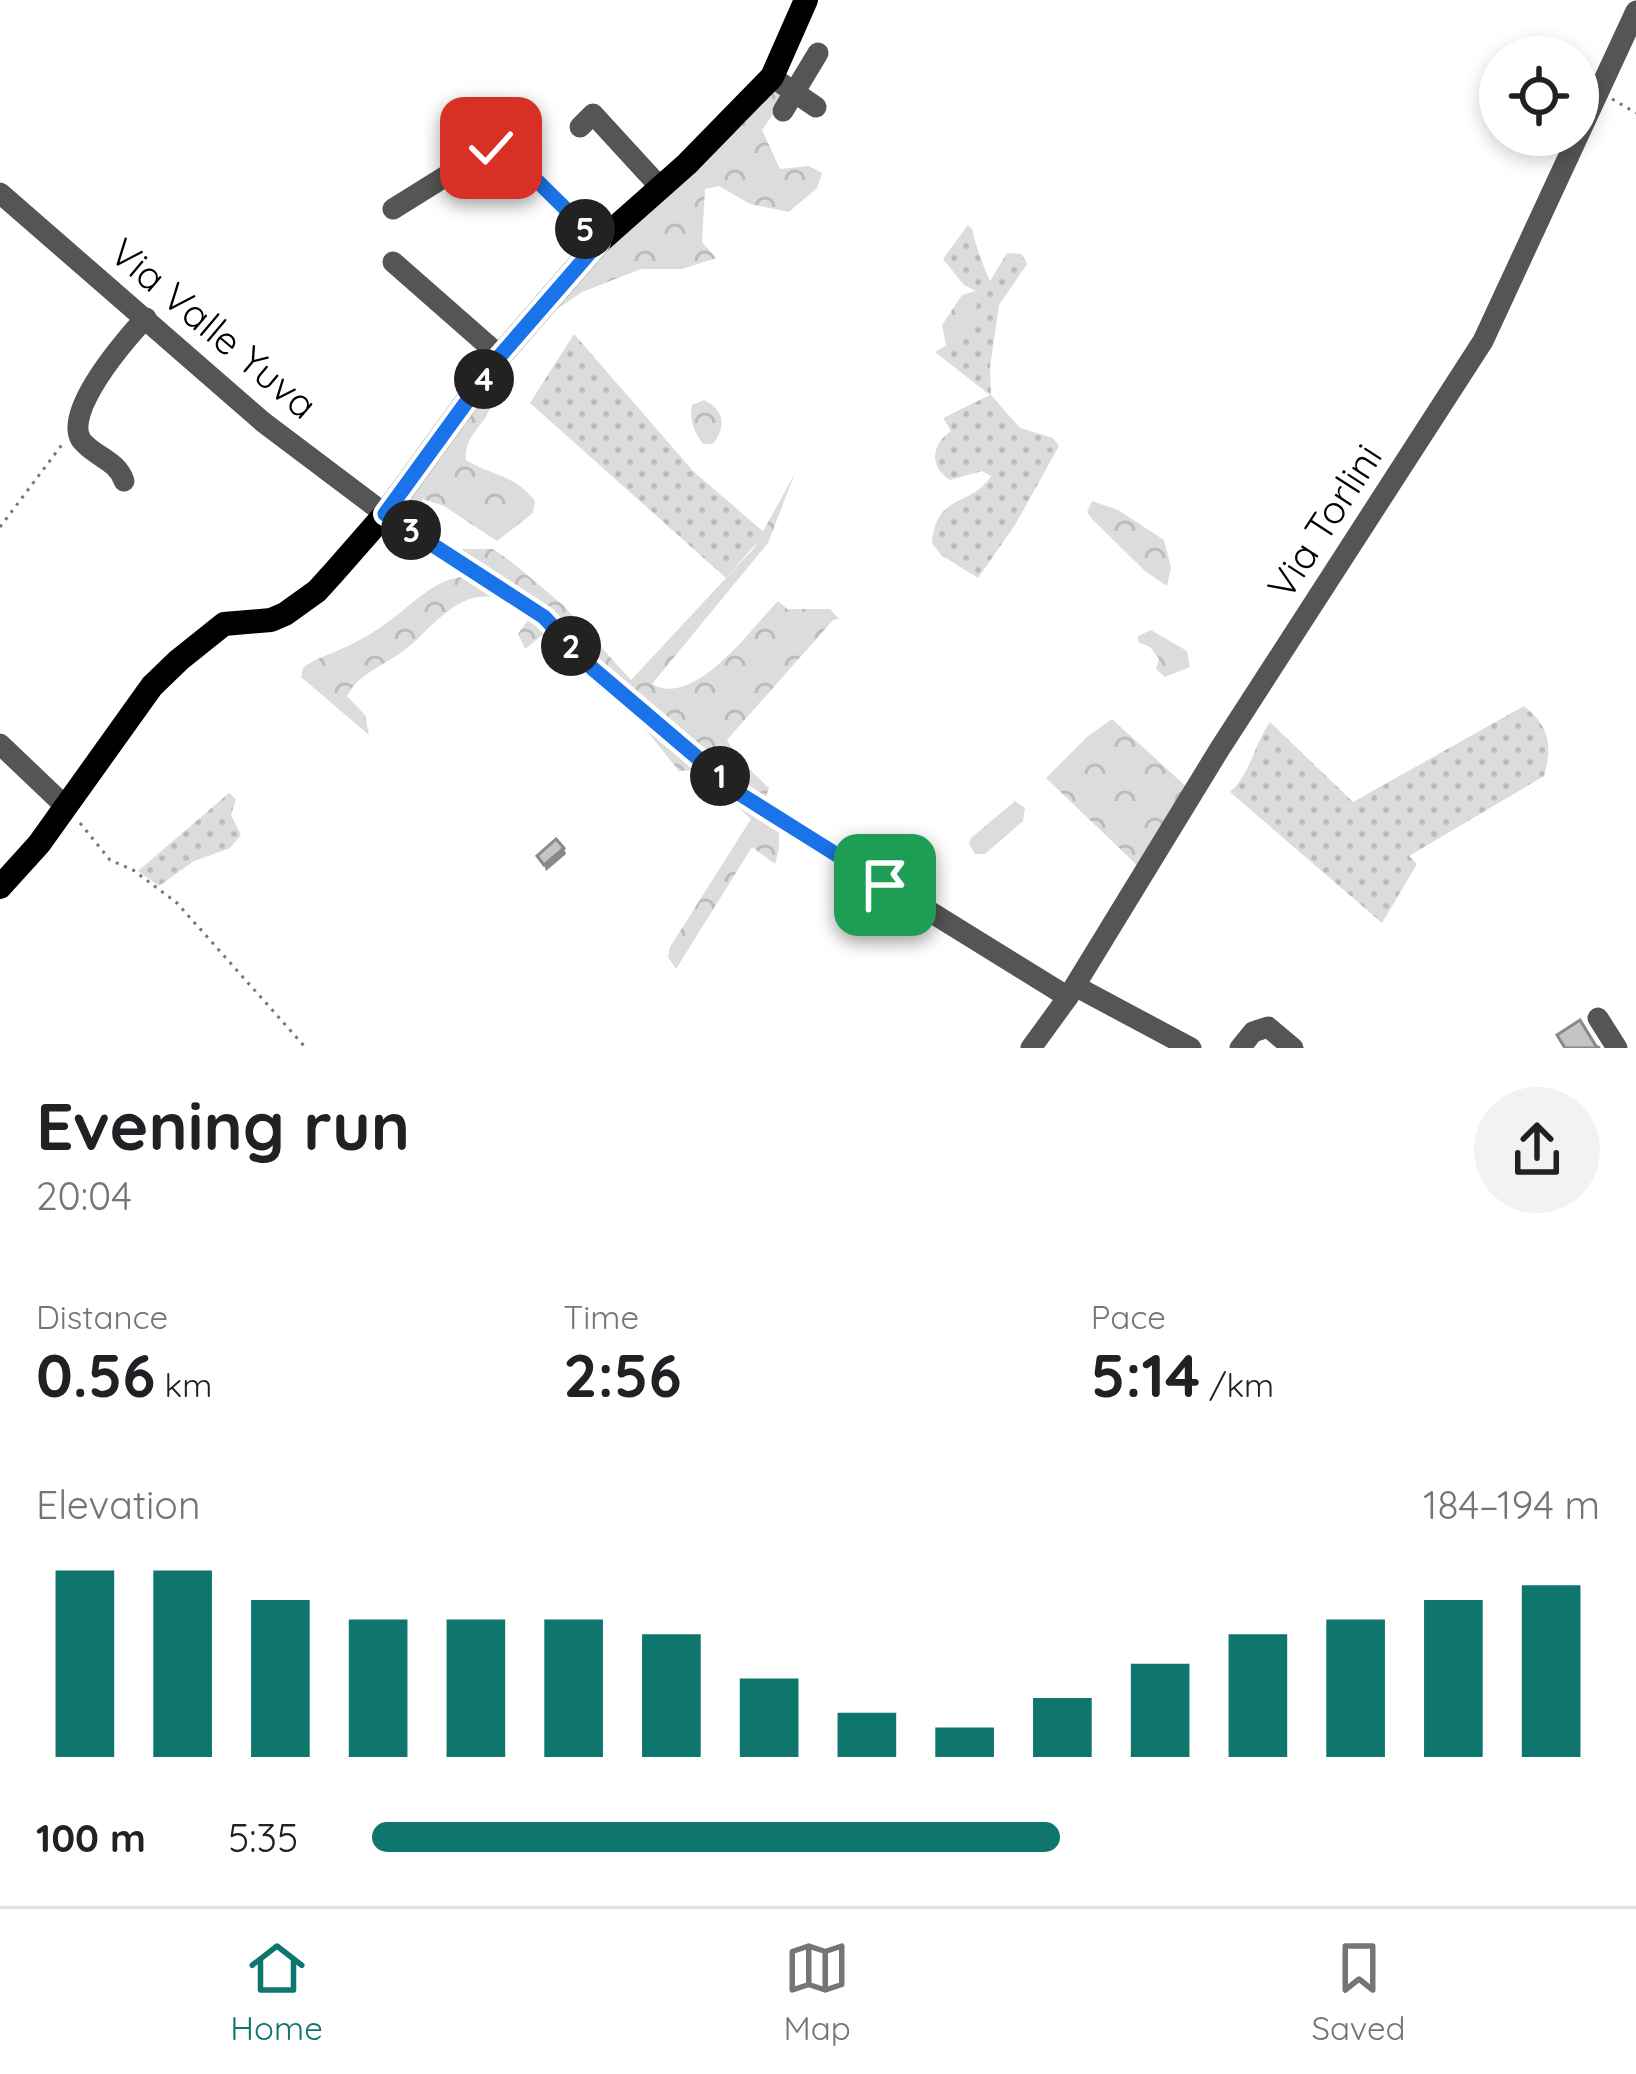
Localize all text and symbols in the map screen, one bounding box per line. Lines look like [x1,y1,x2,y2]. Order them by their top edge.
map controls [1479,36,1599,156]
button: locate [1479,36,1599,156]
pin [440,97,542,199]
icon: check [458,115,524,181]
pin: 5 [555,199,615,259]
text: 5 [575,208,595,249]
street label: Via Valle Yuva [100,227,328,429]
pin: 4 [454,349,514,409]
text: 4 [474,358,494,399]
street label: Via Torlini [1256,435,1392,607]
pin: 3 [381,500,441,560]
text: 3 [402,509,420,550]
pin: 2 [541,616,601,676]
text: 2 [562,625,580,666]
pin: 1 [690,746,750,806]
text: 1 [714,755,726,796]
pin [834,834,936,936]
icon: arrive [852,852,918,918]
text: Evening run [36,1084,410,1167]
button: share [1474,1087,1600,1213]
text: 20:04 [36,1171,132,1220]
text: Distance [36,1296,168,1337]
text: Time [563,1296,639,1337]
text: Pace [1091,1296,1166,1337]
text: 0.56 [36,1337,156,1412]
text: 2:56 [563,1337,682,1412]
text: 5:14 [1091,1337,1200,1412]
text: km [156,1364,212,1405]
text: /km [1200,1364,1274,1405]
text: Elevation [36,1480,200,1529]
text: 184–194 m [1423,1480,1600,1529]
text: 100 m [36,1813,146,1862]
text: 5:35 [228,1813,298,1862]
tab: Home [230,1935,323,2048]
tab: Map [784,1935,851,2048]
tab: Saved [1312,1935,1406,2048]

